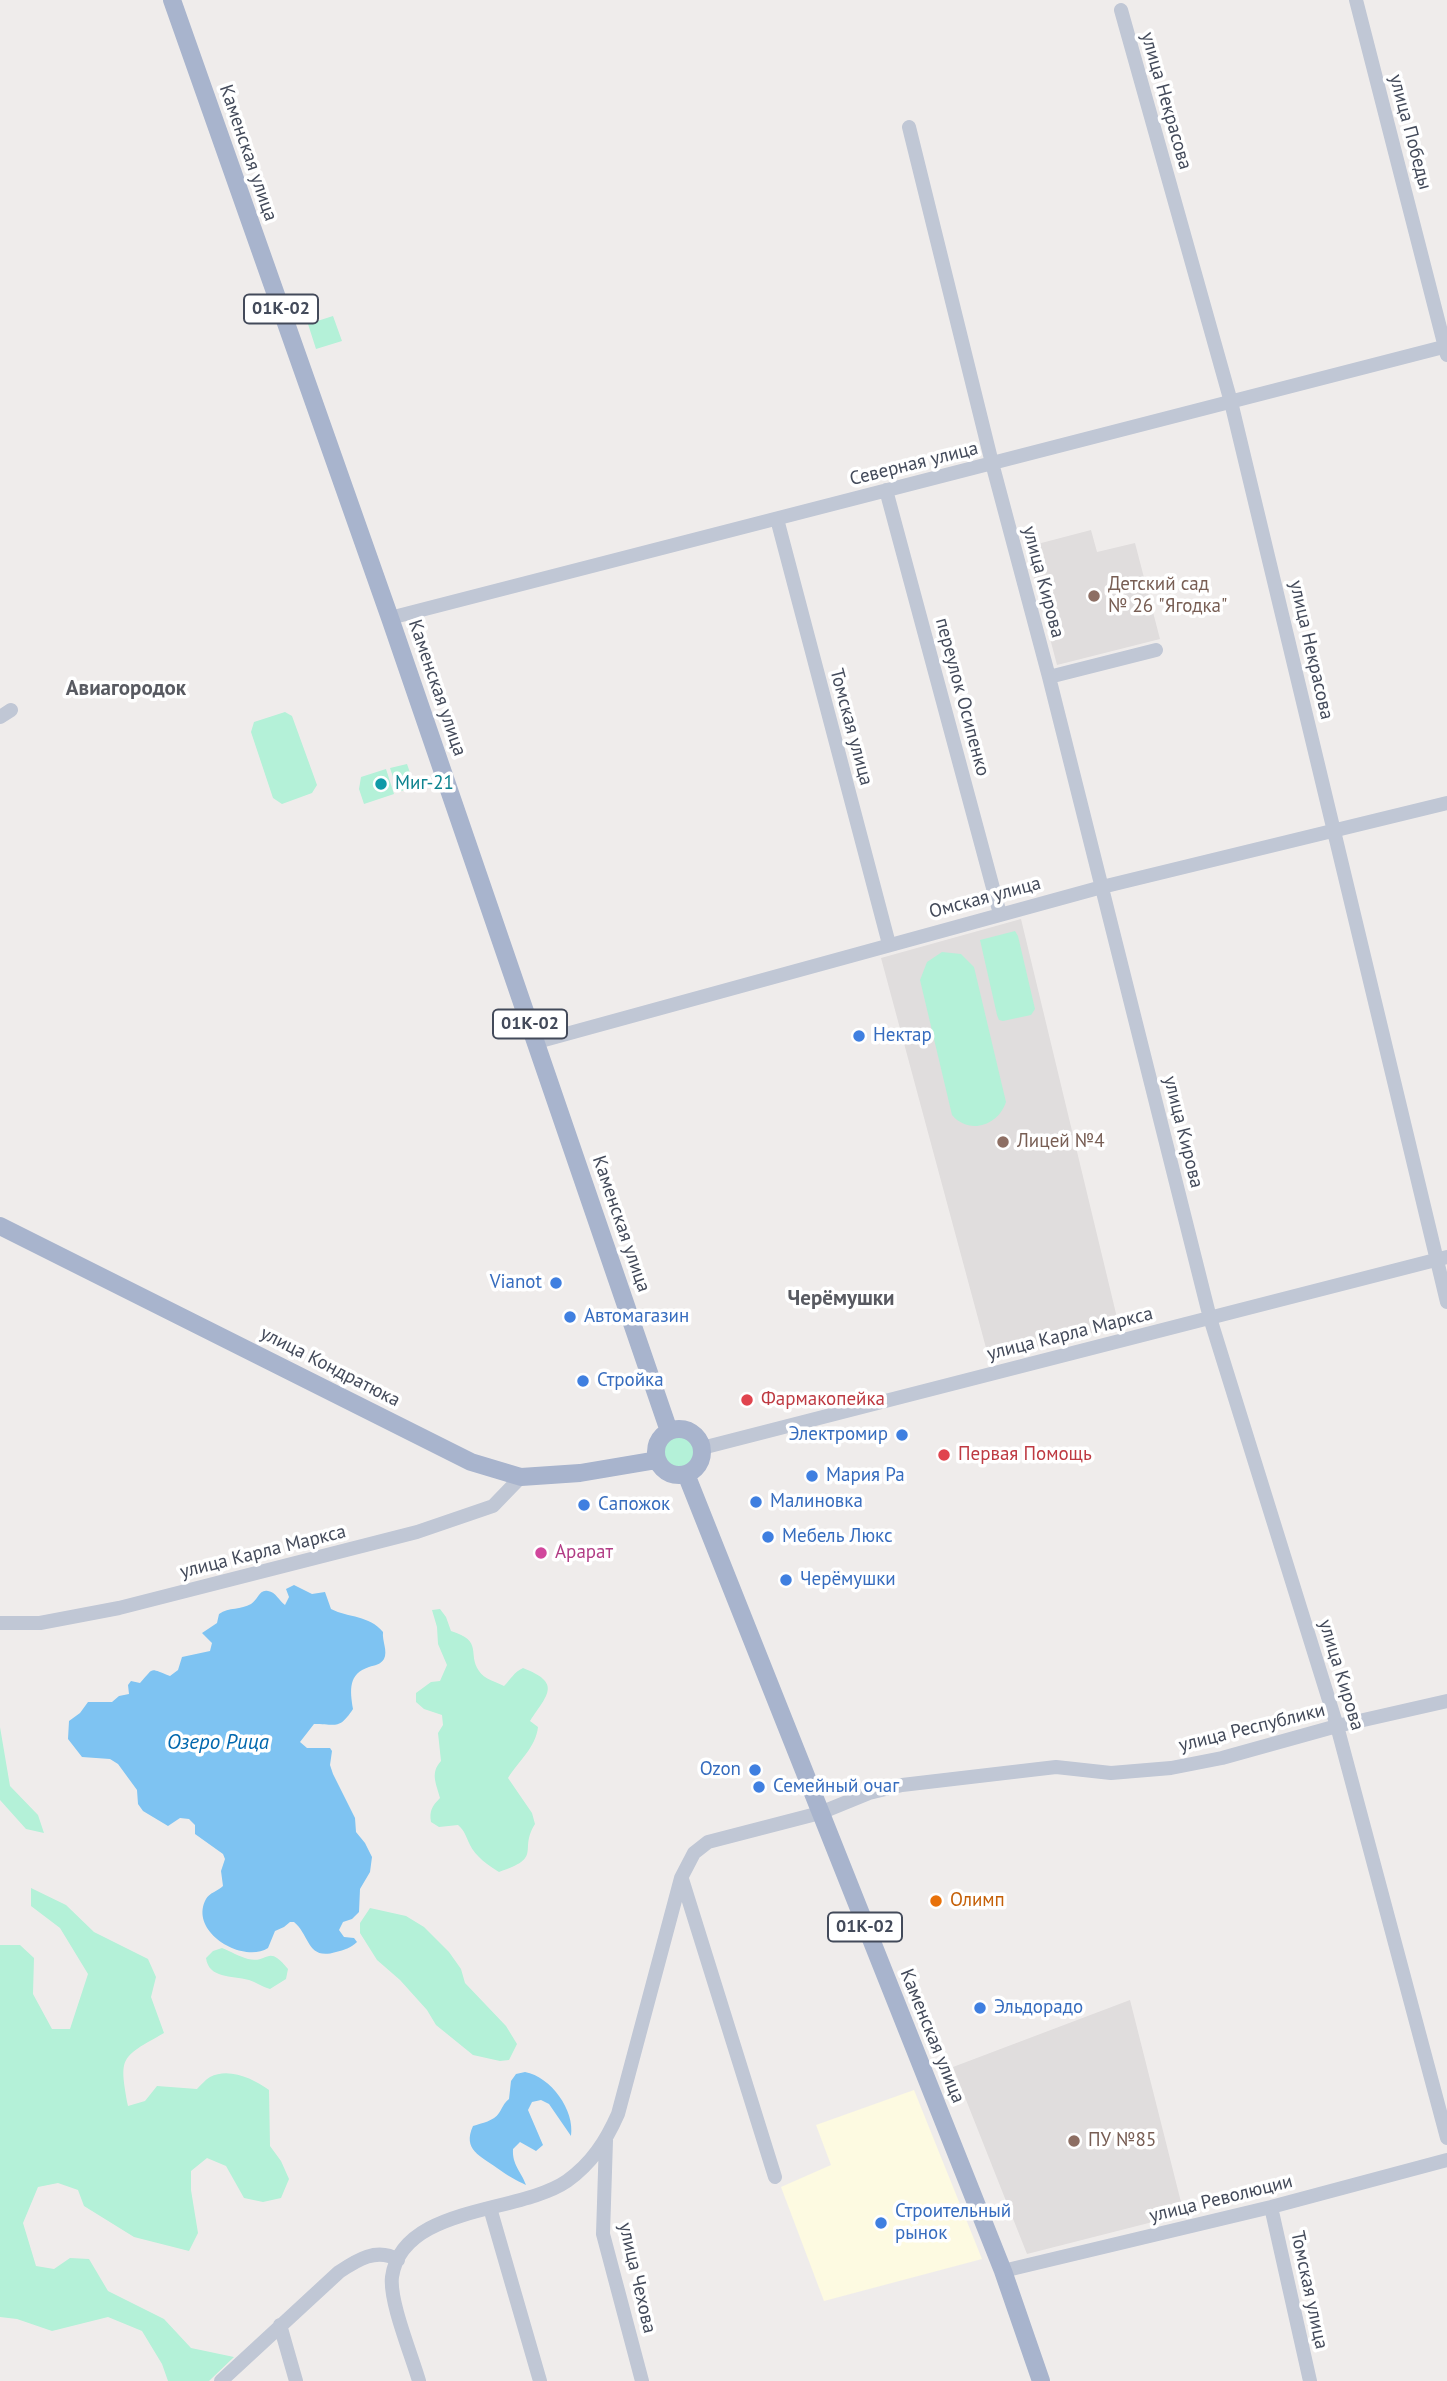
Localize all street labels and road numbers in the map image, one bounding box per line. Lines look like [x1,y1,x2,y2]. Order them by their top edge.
street label: улица Некрасова [1135,30,1197,172]
street label: улица Победы [1384,72,1436,192]
street label: Каменская улица [214,82,282,224]
road number: 01К-02 [244,295,318,324]
street label: Северная улица [848,437,980,491]
street label: улица Кирова [1017,524,1069,640]
street label: улица Некрасова [1284,578,1338,722]
street label: переулок Осипенко [930,615,994,779]
street label: Каменская улица [403,617,471,759]
street label: Томская улица [824,666,878,788]
street label: Омская улица [927,872,1043,924]
road number: 01К-02 [493,1009,567,1038]
street label: улица Кирова [1158,1074,1208,1190]
street label: Каменская улица [587,1153,655,1295]
street label: улица Карла Маркса [985,1302,1155,1366]
street label: улица Кондратюка [256,1322,404,1412]
street label: улица Карла Маркса [178,1520,348,1584]
street label: улица Кирова [1313,1617,1369,1733]
street label: улица Республики [1177,1699,1327,1757]
road number: 01К-02 [828,1912,902,1941]
street label: Каменская улица [895,1966,969,2106]
street label: улица Революции [1147,2170,1295,2228]
street label: улица Чехова [613,2221,661,2335]
street label: Томская улица [1285,2229,1333,2351]

